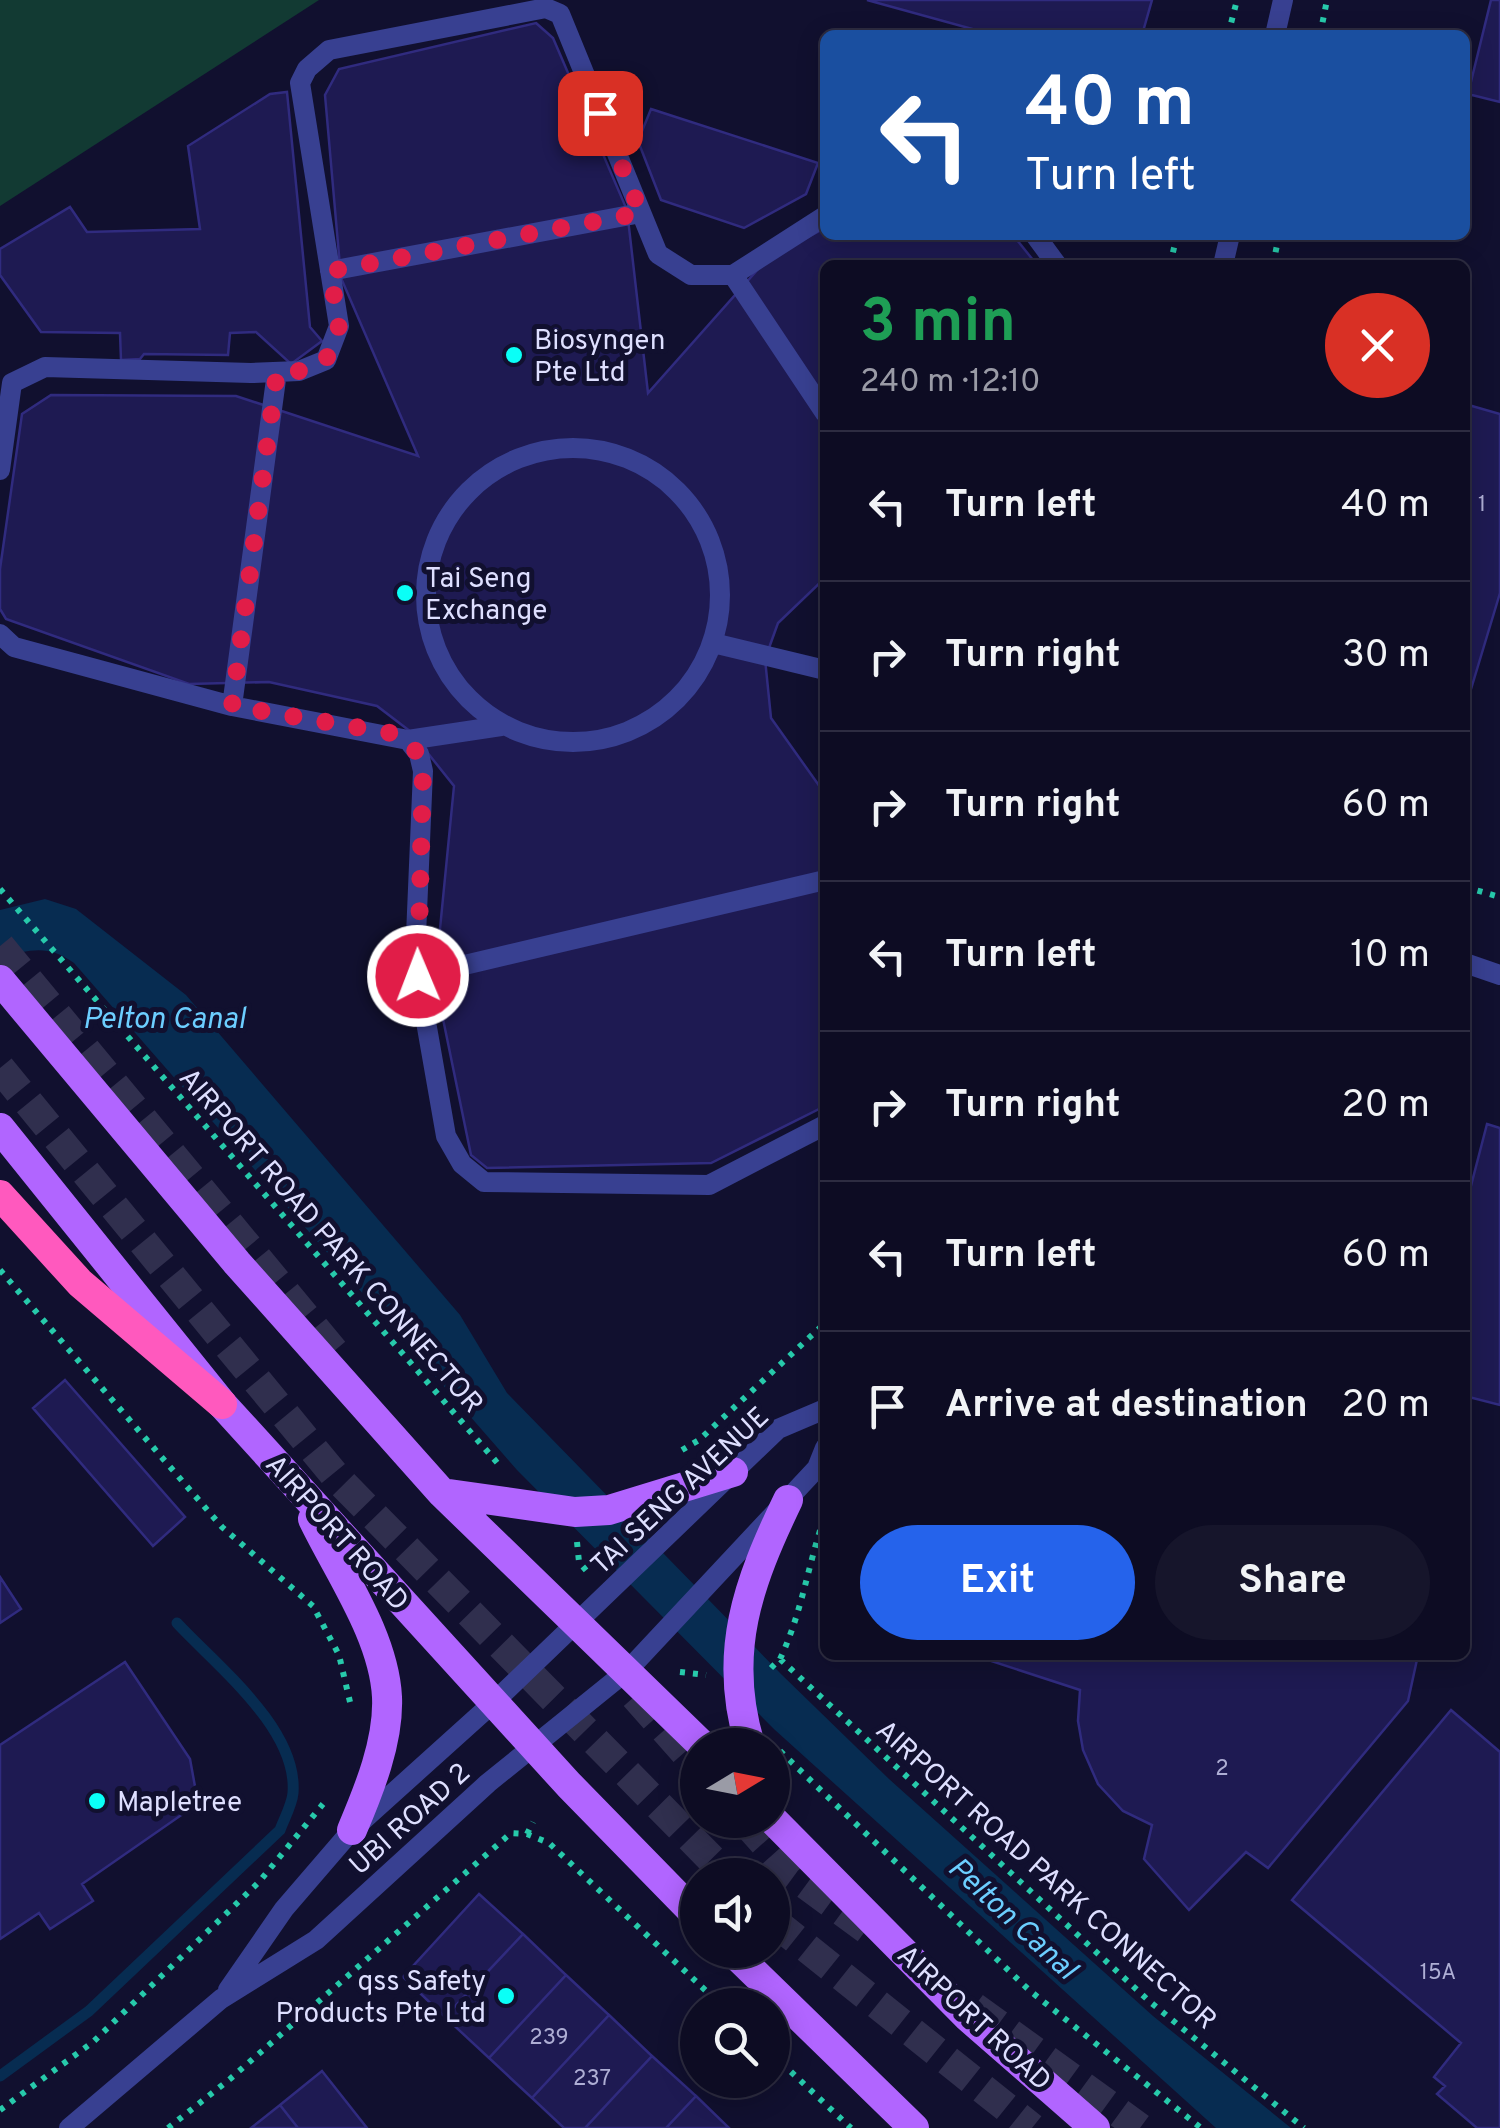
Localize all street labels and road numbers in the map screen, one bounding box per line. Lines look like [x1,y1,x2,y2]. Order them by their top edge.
street label: AIRPORT ROAD PARK CONNECTOR [170,1062,490,1422]
street label: TAI SENG AVENUE [584,1400,778,1584]
street label: AIRPORT ROAD [256,1448,415,1620]
street label: AIRPORT ROAD PARK CONNECTOR [869,1712,1225,2036]
street label: UBI ROAD 2 [343,1756,479,1884]
street label: AIRPORT ROAD [891,1937,1059,2097]

